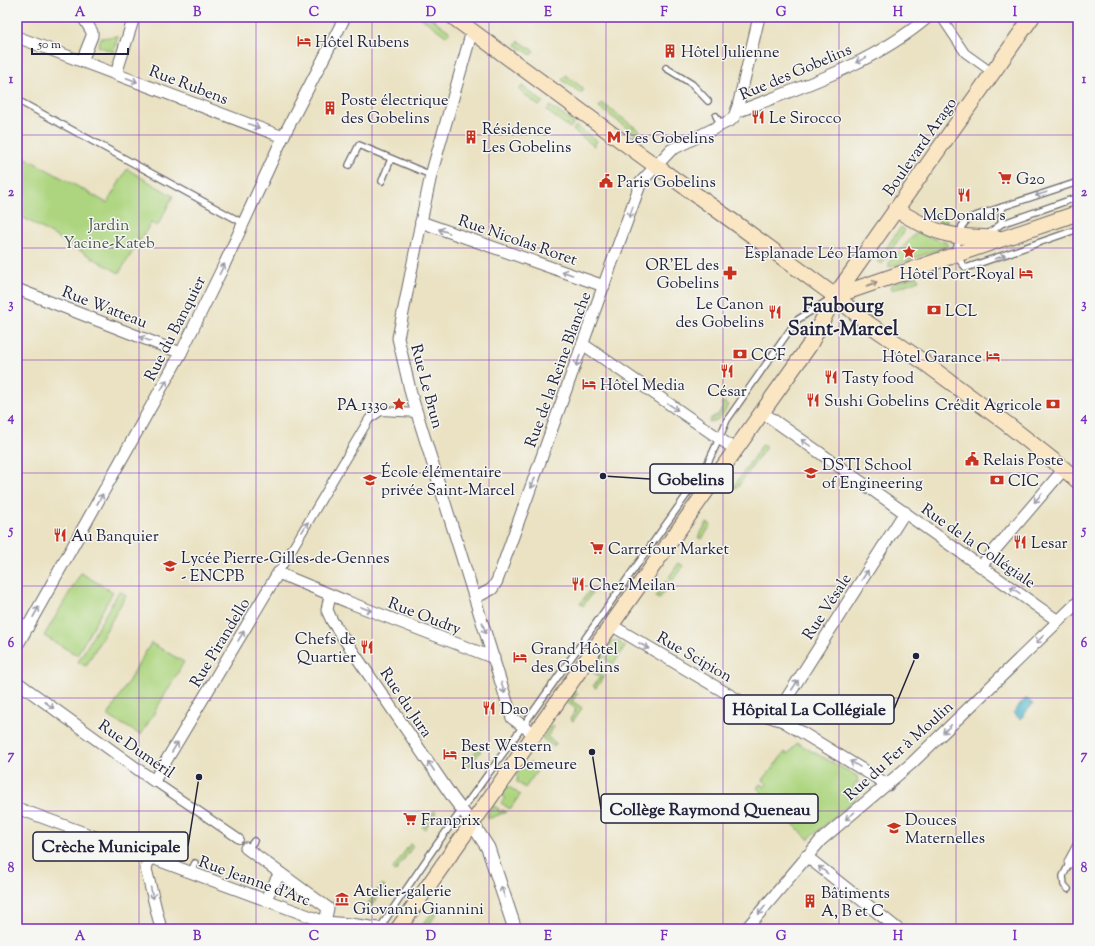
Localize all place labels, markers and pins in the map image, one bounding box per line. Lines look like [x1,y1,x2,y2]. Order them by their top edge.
place label: Hôtel Rubens [315,32,409,55]
hotel icon: Hôtel Rubens [296,33,312,49]
place label: Hôtel Julienne [681,42,780,65]
building icon: Hôtel Julienne [662,43,678,59]
place label: Poste électrique des Gobelins [341,90,448,131]
building icon: Poste électrique des Gobelins [322,100,338,116]
place label: Le Sirocco [769,108,842,131]
restaurant icon: Le Sirocco [750,109,766,125]
place label: Résidence Les Gobelins [482,119,571,160]
place label: Les Gobelins [625,128,714,151]
building icon: Résidence Les Gobelins [463,129,479,145]
metro station icon: Les Gobelins [606,129,622,145]
place label: G20 [1016,169,1045,192]
supermarket icon: G20 [997,170,1013,186]
place label: Paris Gobelins [617,172,716,195]
public building icon: Paris Gobelins [598,173,614,189]
restaurant icon: McDonald's [956,187,972,203]
place label: McDonald's [922,205,1006,228]
place label: Esplanade Léo Hamon [744,243,899,266]
place icon: Esplanade Léo Hamon [901,244,917,260]
place label: OR'EL des Gobelins [645,255,719,296]
place label: Hôtel Port-Royal [900,264,1016,287]
pharmacy icon: OR'EL des Gobelins [722,265,738,281]
hotel icon: Hôtel Port-Royal [1018,265,1034,281]
place label: Le Canon des Gobelins [675,294,765,335]
place label: LCL [945,301,978,324]
bank icon: LCL [926,302,942,318]
restaurant icon: Le Canon des Gobelins [767,304,783,320]
place label: CCF [751,345,786,368]
bank icon: CCF [732,346,748,362]
place label: Hôtel Garance [882,347,982,370]
hotel icon: Hôtel Garance [985,348,1001,364]
restaurant icon: César [719,363,735,379]
place label: Tasty food [842,368,914,391]
restaurant icon: Tasty food [823,369,839,385]
place label: Hôtel Media [600,375,686,398]
hotel icon: Hôtel Media [581,376,597,392]
place label: César [707,381,747,404]
place label: Sushi Gobelins [824,391,929,414]
restaurant icon: Sushi Gobelins [805,392,821,408]
place label: PA_1330 [337,395,388,418]
place label: Crédit Agricole [935,395,1042,418]
place icon: PA_1330 [391,396,407,412]
bank icon: Crédit Agricole [1045,396,1061,412]
place label: Relais Poste [983,450,1064,473]
public building icon: Relais Poste [964,451,980,467]
place label: DSTI School of Engineering [822,455,923,496]
place label: École élémentaire privée Saint-Marcel [381,462,515,503]
callout: Gobelins [650,464,733,493]
school or university icon: DSTI School of Engineering [803,465,819,481]
place label: CIC [1008,471,1039,494]
school or university icon: École élémentaire privée Saint-Marcel [362,472,378,488]
bank icon: CIC [989,472,1005,488]
place label: Au Banquier [71,526,159,549]
restaurant icon: Au Banquier [52,527,68,543]
place label: Lesar [1031,533,1068,556]
restaurant icon: Lesar [1012,534,1028,550]
place label: Carrefour Market [608,539,729,562]
supermarket icon: Carrefour Market [589,540,605,556]
place label: Lycée Pierre-Gilles-de-Gennes - ENCPB [181,548,389,589]
school or university icon: Lycée Pierre-Gilles-de-Gennes - ENCPB [162,558,178,574]
place label: Chez Meilan [589,575,676,598]
restaurant icon: Chez Meilan [570,576,586,592]
place label: Chefs de Quartier [295,629,356,670]
restaurant icon: Chefs de Quartier [359,639,375,655]
place label: Grand Hôtel des Gobelins [531,639,620,680]
hotel icon: Grand Hôtel des Gobelins [512,649,528,665]
callout: Hôpital La Collégiale [724,695,894,724]
place label: Dao [500,699,529,722]
restaurant icon: Dao [481,700,497,716]
place label: Best Western Plus La Demeure [461,736,577,777]
hotel icon: Best Western Plus La Demeure [442,746,458,762]
callout: Collège Raymond Queneau [601,794,818,823]
place label: Franprix [421,810,481,833]
place label: Douces Maternelles [905,810,985,851]
supermarket icon: Franprix [402,811,418,827]
school or university icon: Douces Maternelles [886,820,902,836]
callout: Crèche Municipale [33,832,188,861]
place label: Atelier-galerie Giovanni Giannini [353,881,484,922]
place label: Bâtiments A, B et C [821,883,890,924]
museum icon: Atelier-galerie Giovanni Giannini [334,891,350,907]
building icon: Bâtiments A, B et C [802,893,818,909]

